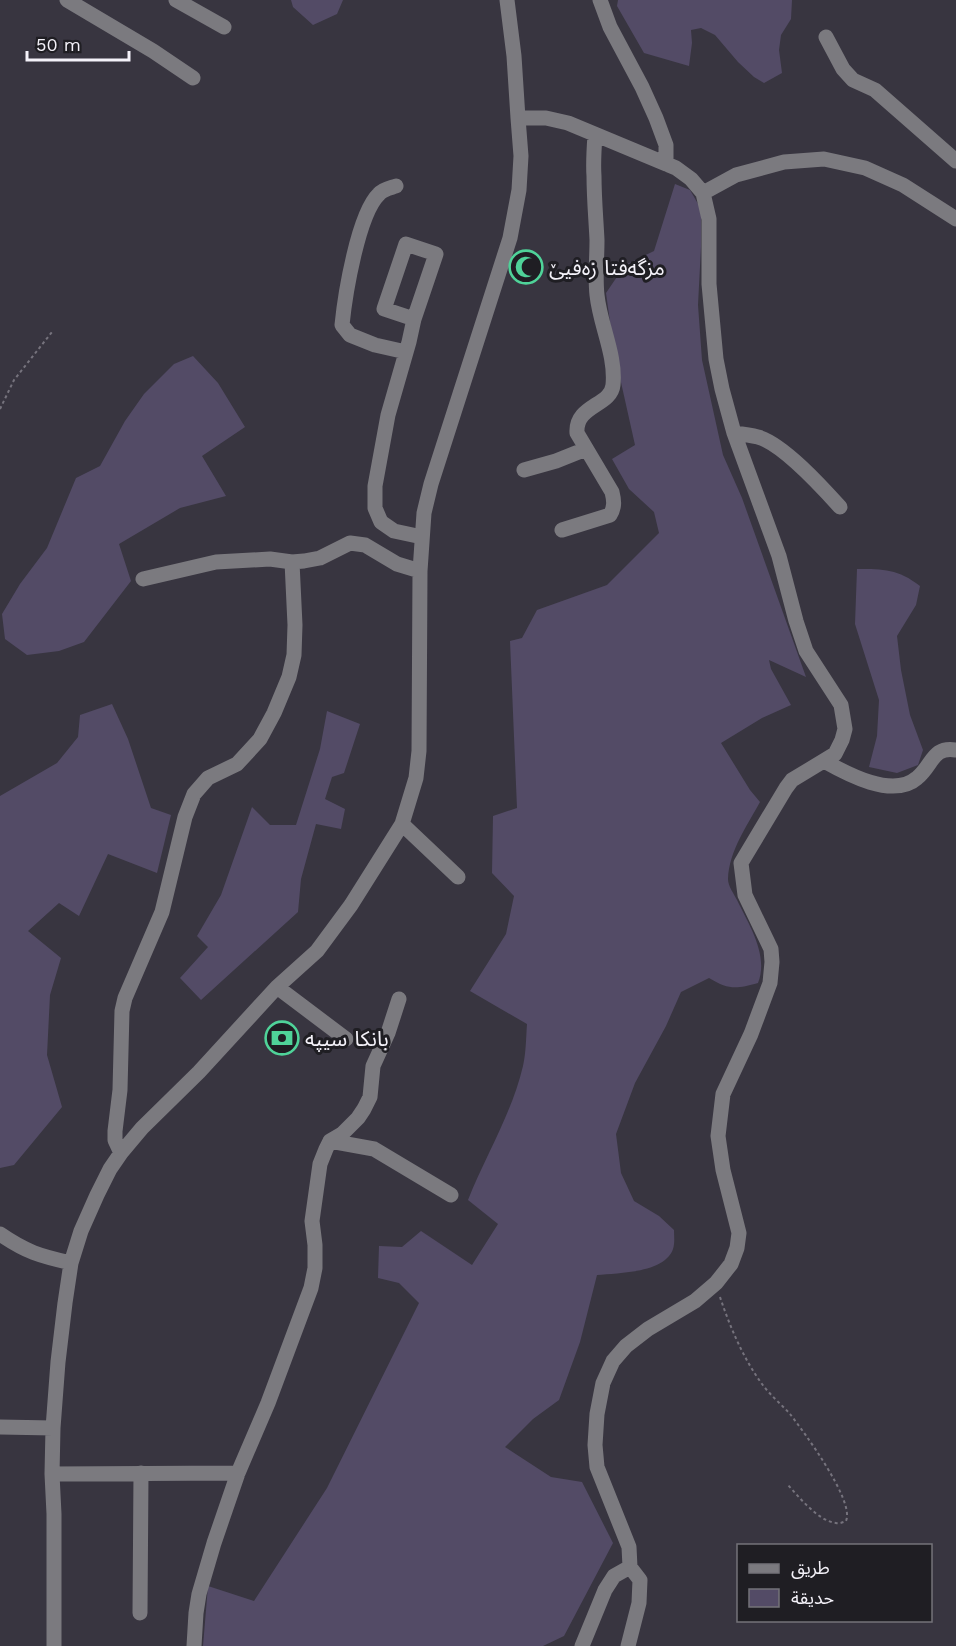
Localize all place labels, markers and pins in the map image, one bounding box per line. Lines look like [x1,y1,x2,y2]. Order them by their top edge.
mosque icon: مزگەفتا زەفیێ [508,249,544,285]
place label: مزگەفتا زەفیێ [549,255,665,280]
bank icon: بانکا سیپە [264,1020,300,1056]
place label: بانکا سیپە [305,1026,389,1052]

